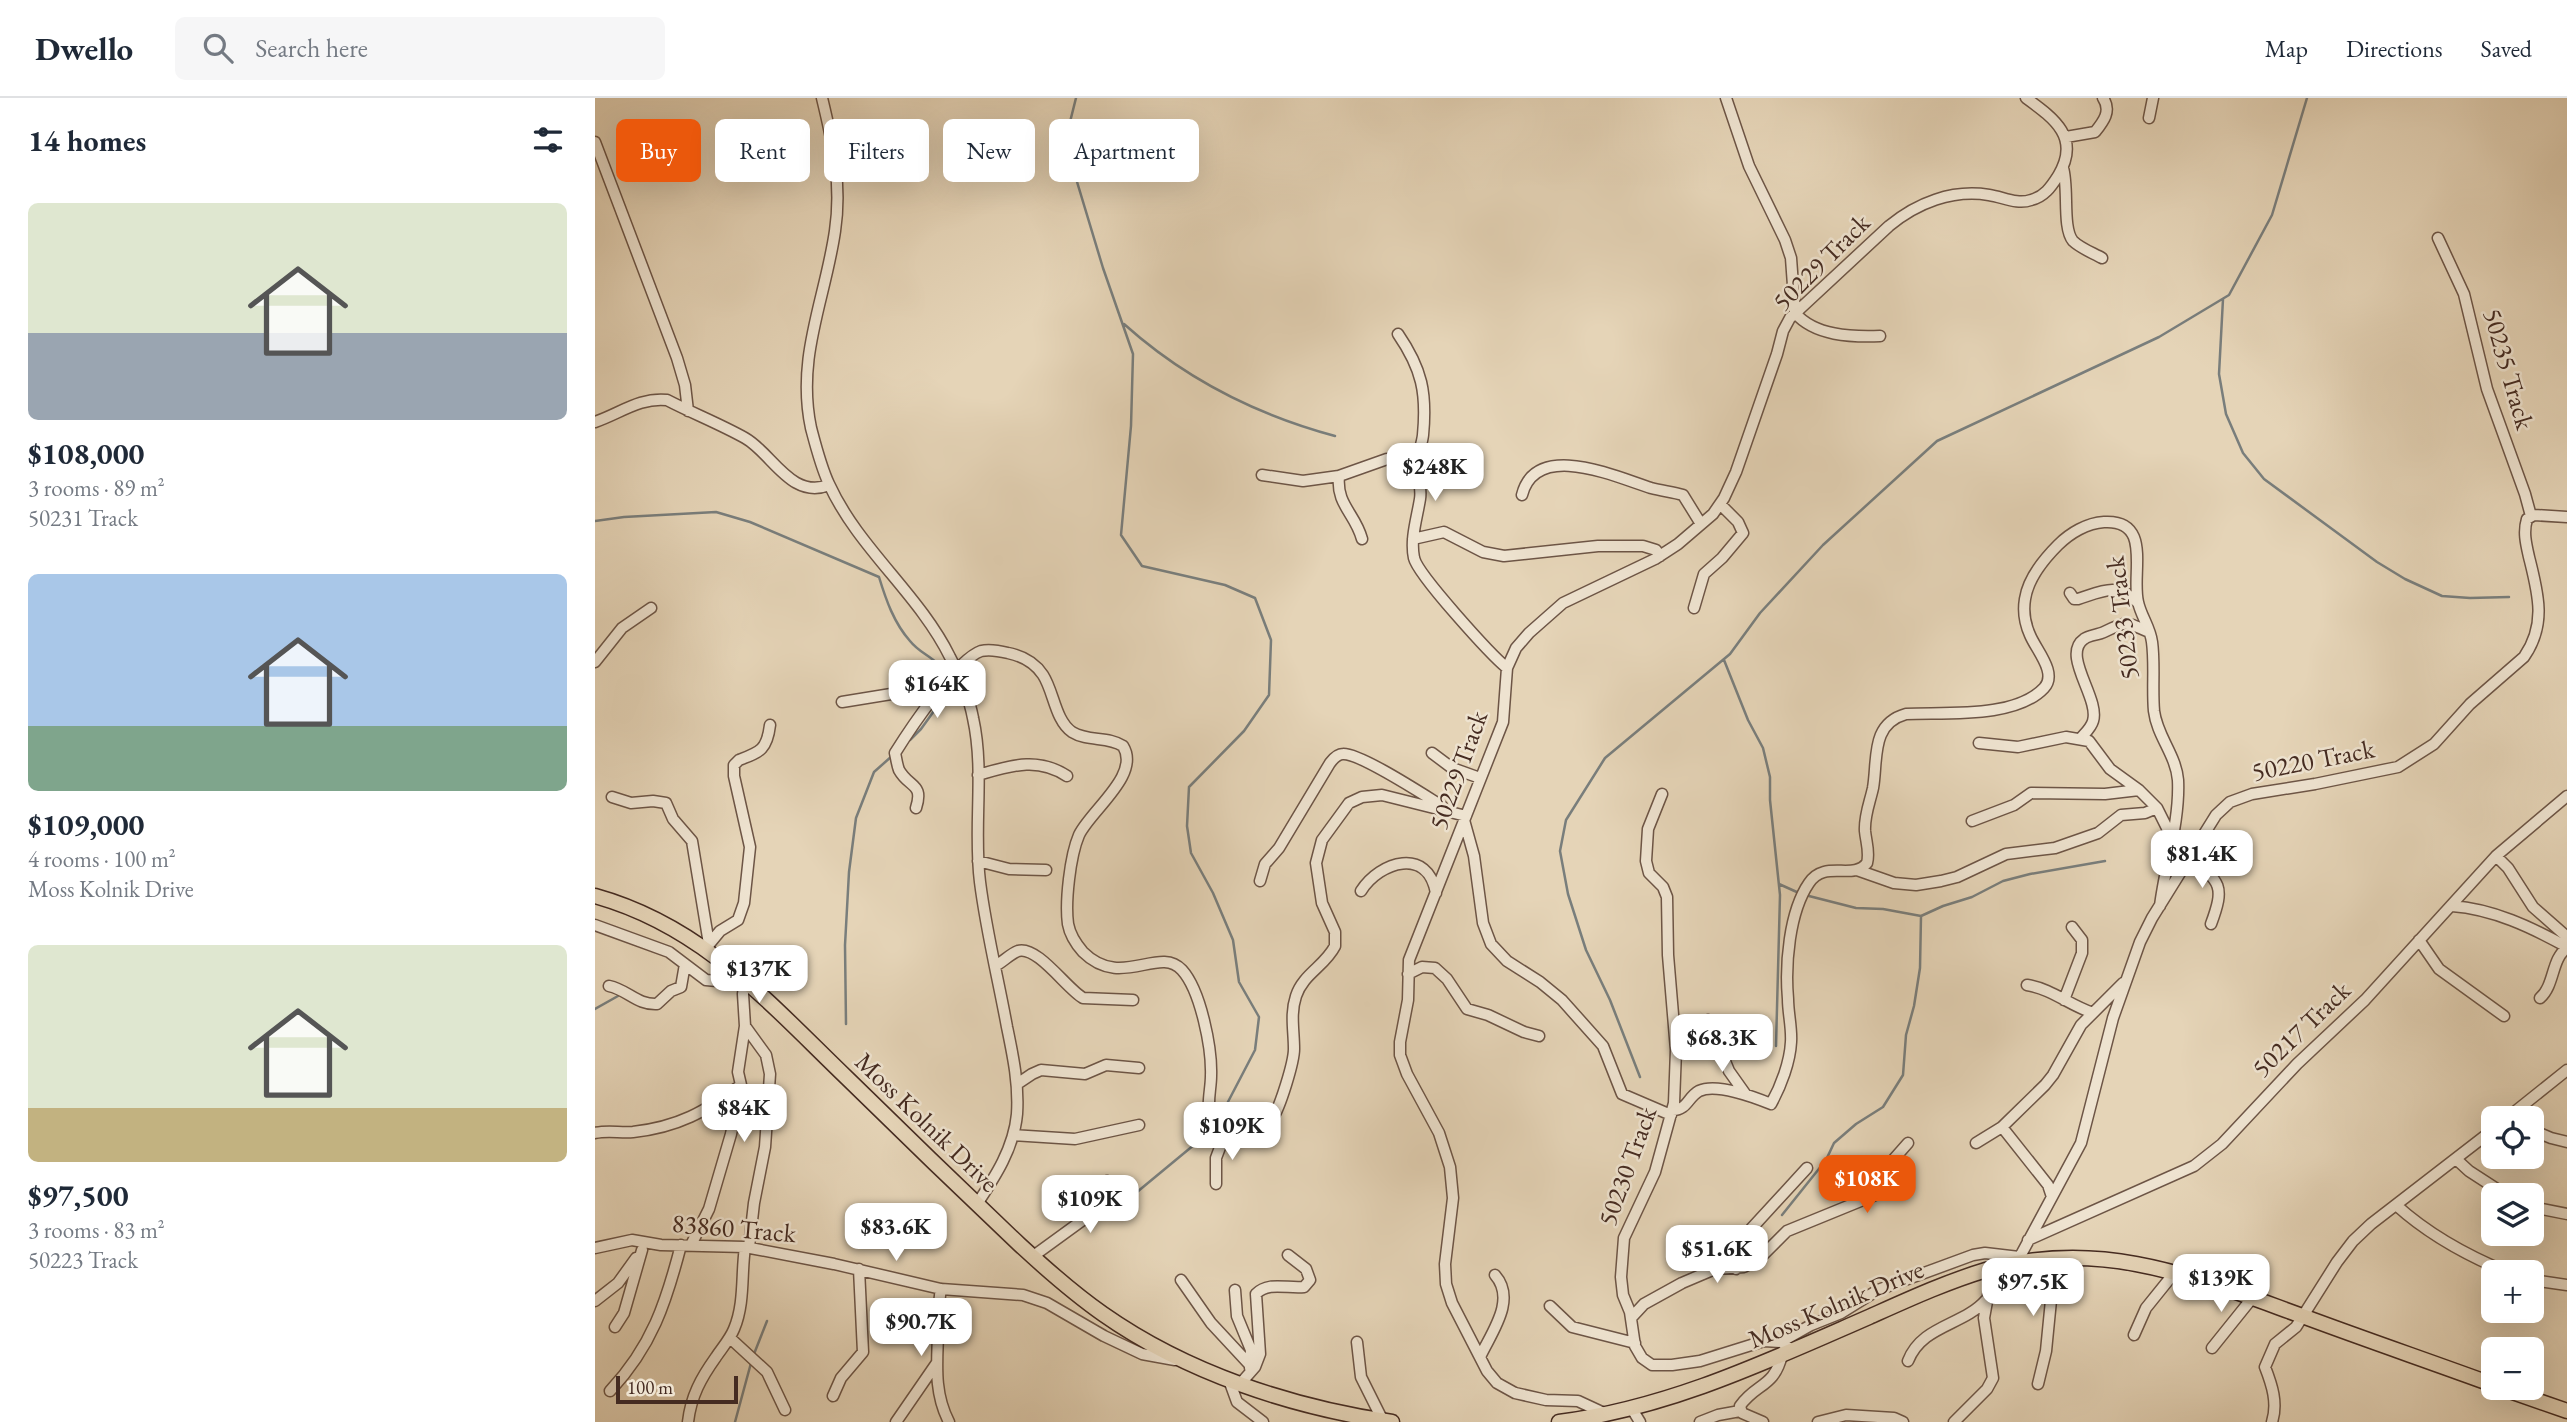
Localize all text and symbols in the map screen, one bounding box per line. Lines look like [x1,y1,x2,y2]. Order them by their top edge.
search box [175,17,665,80]
text: Dwello [35,27,133,70]
icon: search [199,29,237,67]
text: Search here [255,31,368,65]
text: Map [2265,33,2308,64]
text: Directions [2346,33,2443,64]
text: Saved [2481,33,2532,64]
chip: Buy [616,119,701,182]
chip: Rent [715,119,810,182]
chip: Filters [824,119,929,182]
chip: New [943,119,1035,182]
chip: Apartment [1049,119,1199,182]
text: 14 homes [28,121,146,160]
icon: filters [529,121,567,159]
street label: 50229 Track [1765,205,1878,318]
icon: home [235,248,361,374]
street label: 50235 Track [2476,305,2543,434]
text: $108,000 [28,434,144,473]
pin: $248K [1386,444,1484,503]
text: $248K [1403,451,1467,481]
text: 3 rooms · 89 m² [28,473,165,503]
text: 50231 Track [28,503,138,533]
street label: 50233 Track [2097,553,2146,682]
icon: home [235,619,361,745]
pin: $164K [888,660,986,720]
text: $164K [905,668,969,698]
street label: 50229 Track [1421,705,1495,834]
street label: 50220 Track [2249,731,2378,789]
text: $109,000 [28,805,144,844]
pin: $81.4K [2145,830,2259,890]
text: $81.4K [2167,838,2237,868]
text: 4 rooms · 100 m² [28,844,176,874]
text: Moss Kolnik Drive [28,874,194,904]
pin: $137K [710,946,808,1005]
text: $137K [727,953,791,983]
street label: 50217 Track [2244,973,2358,1084]
icon: home [235,990,361,1116]
pin: $68.3K [1665,1014,1779,1074]
text: $68.3K [1687,1022,1757,1052]
street label: Moss Kolnik Drive [848,1045,1006,1199]
pin: $84K [703,1084,785,1144]
text: $84K [718,1092,770,1122]
street label: 50230 Track [1590,1101,1664,1230]
pin: $109K [1183,1102,1281,1162]
map controls [2481,1106,2544,1400]
button: locate [2481,1106,2544,1169]
text: $109K [1200,1110,1264,1140]
pin: $108K [1818,1156,1916,1215]
text: $108K [1835,1163,1899,1193]
text: $97,500 [28,1176,129,1215]
pin: $109K [1041,1176,1139,1235]
text: $109K [1058,1183,1122,1213]
button: layers [2481,1183,2544,1246]
pin: $83.6K [839,1204,953,1263]
street label: 83860 Track [671,1206,798,1250]
text: $83.6K [861,1211,931,1241]
text: 3 rooms · 83 m² [28,1215,165,1245]
pin: $51.6K [1660,1226,1774,1285]
text: $51.6K [1682,1233,1752,1263]
text: 50223 Track [28,1245,138,1275]
street label: Moss Kolnik Drive [1743,1252,1929,1356]
pin: $139K [2172,1254,2270,1314]
pin: $97.5K [1976,1258,2090,1318]
button: + [2481,1260,2544,1323]
text: $139K [2189,1262,2253,1292]
text: $97.5K [1998,1266,2068,1296]
pin: $90.7K [864,1298,978,1358]
text: $90.7K [886,1306,956,1336]
button: − [2481,1337,2544,1400]
scale bar [616,1373,739,1405]
text: 100 m [627,1375,673,1400]

